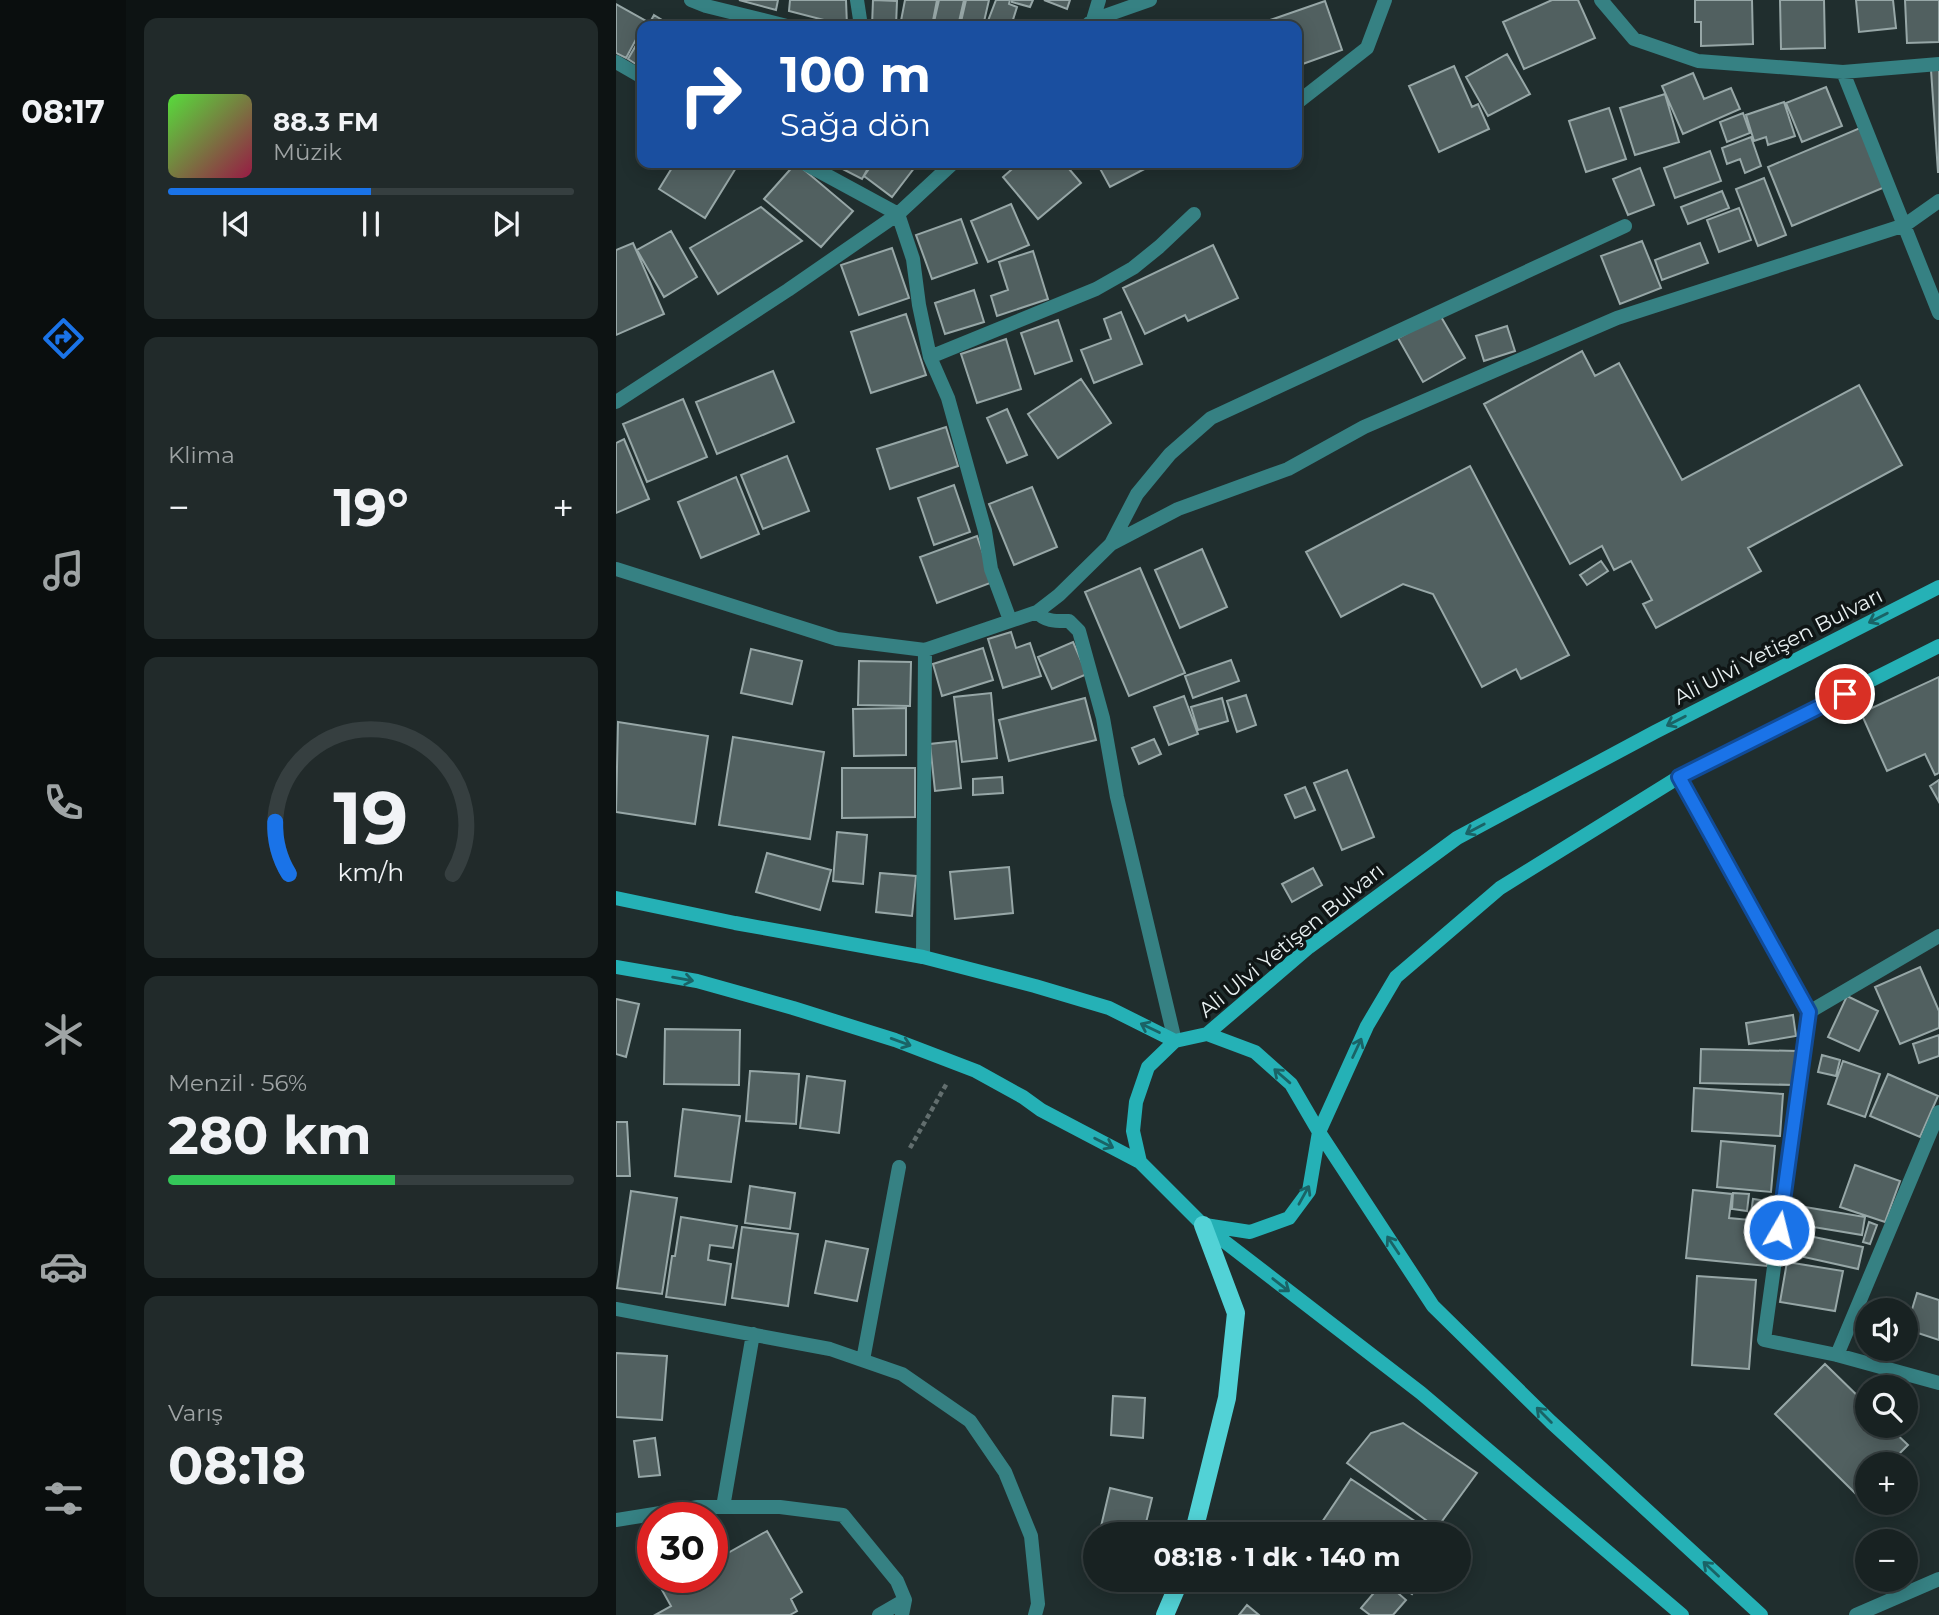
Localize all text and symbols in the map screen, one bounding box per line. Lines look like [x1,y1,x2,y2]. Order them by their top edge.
text: 100 m [780,45,931,104]
icon: right [665,49,756,140]
text: 08:17 [21,92,105,131]
text: Sağa dön [780,105,931,144]
text: 88.3 FM [273,106,379,138]
text: Müzik [273,138,342,166]
icon: previous [217,205,255,243]
icon: pause [352,205,390,243]
icon: next [487,205,525,243]
icon: directions [39,314,88,363]
text: Klima [168,441,235,469]
text: 19° [333,476,409,539]
text: − [168,484,190,531]
text: + [552,484,574,531]
icon: music [39,546,88,595]
street label: Ali Ulvi Yetişen Bulvarı [1669,582,1887,710]
one-way arrow [1868,612,1889,626]
pin [1815,664,1875,724]
icon: arrive [1826,675,1864,713]
one-way arrow [1666,715,1686,729]
text: 19 [334,774,408,862]
icon: phone [39,778,88,827]
one-way arrow [1465,822,1486,836]
text: km/h [338,856,404,886]
street label: Ali Ulvi Yetişen Bulvarı [1193,858,1389,1022]
one-way arrow [671,972,694,986]
icon: climate [39,1010,88,1059]
one-way arrow [1140,1021,1161,1035]
one-way arrow [890,1037,912,1049]
one-way arrow [1351,1038,1364,1060]
one-way arrow [1273,1068,1291,1084]
text: Menzil · 56% [168,1069,307,1097]
text: 280 km [168,1104,371,1167]
one-way arrow [1094,1137,1114,1151]
one-way arrow [1297,1186,1311,1206]
position arrow [1742,1193,1816,1267]
one-way arrow [1386,1236,1400,1256]
icon: car [39,1242,88,1291]
one-way arrow [1271,1277,1289,1292]
map controls [1855,1298,1918,1592]
button: sound [1855,1298,1918,1361]
button: search [1855,1375,1918,1438]
text: Varış [168,1399,223,1427]
one-way arrow [1535,1406,1552,1423]
text: 08:18 [168,1434,306,1497]
button: + [1855,1452,1918,1515]
icon: filters [39,1474,88,1523]
speed limit sign: 30 [637,1502,728,1593]
button: − [1855,1529,1918,1592]
text: 08:18 · 1 dk · 140 m [1153,1541,1401,1573]
one-way arrow [1702,1561,1720,1577]

